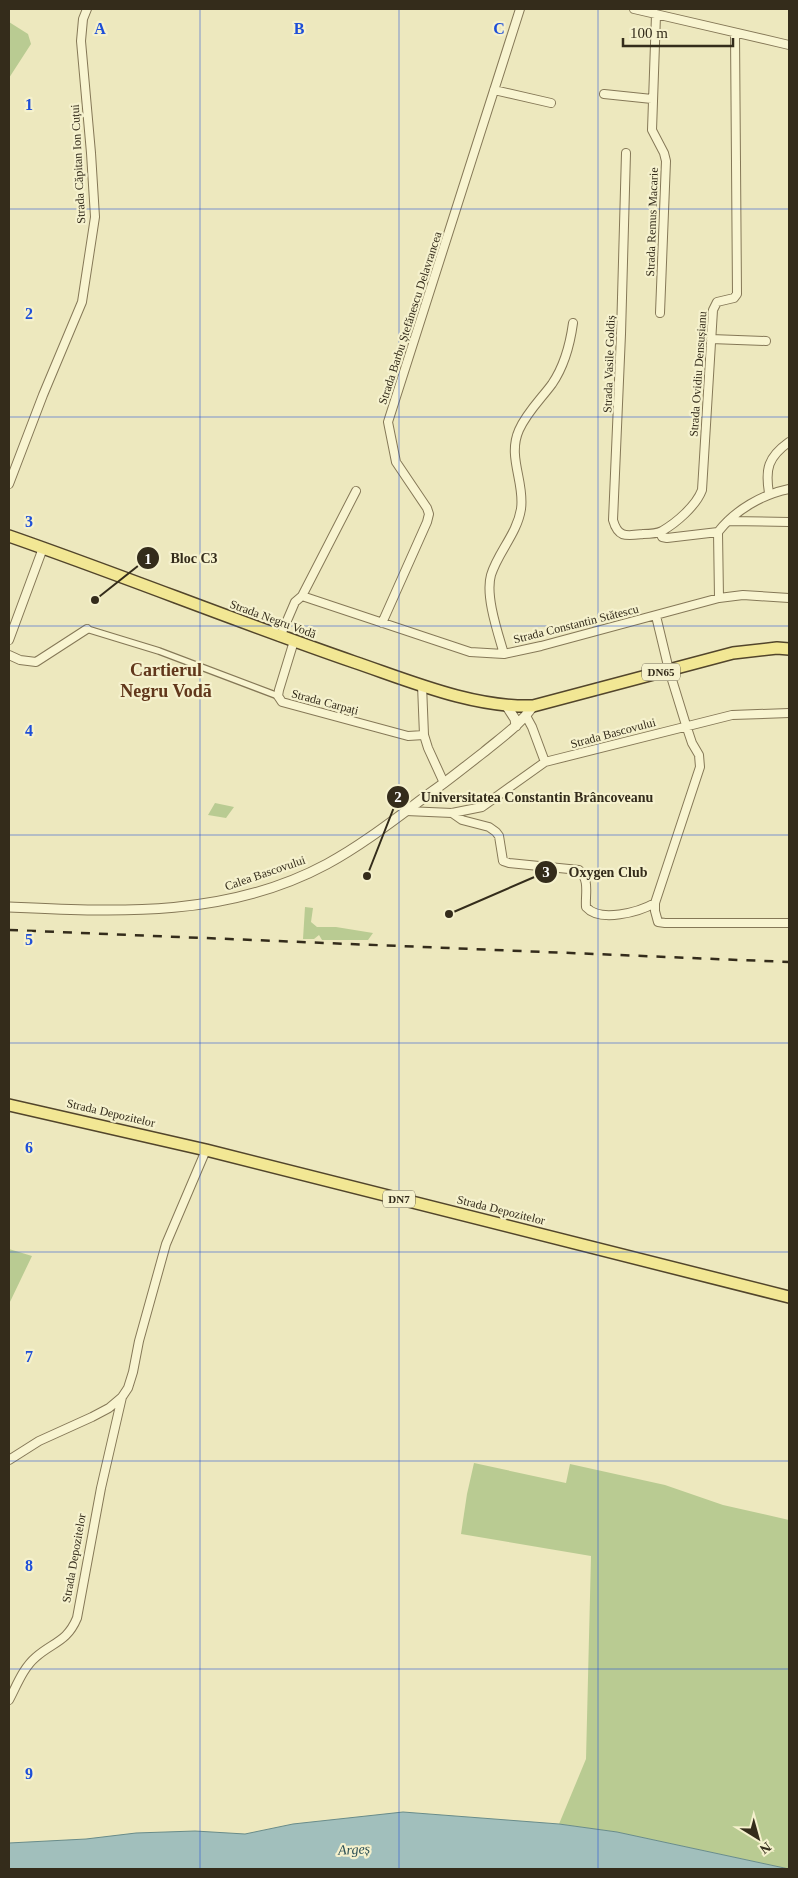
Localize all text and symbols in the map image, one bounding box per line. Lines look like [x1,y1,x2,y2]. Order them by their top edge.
scale bar [623,15,733,47]
text: A [94,20,106,37]
text: B [294,20,305,37]
text: C [493,20,505,37]
text: 100 m [630,25,668,41]
text: 1 [25,96,33,113]
street label: Strada Căpitan Ion Cuțui [68,103,88,224]
street label: Strada Remus Macarie [643,167,661,277]
street label: Strada Barbu Ștefănescu Delavrancea [375,229,445,406]
text: 2 [25,305,33,322]
street label: Strada Ovidiu Densușianu [687,311,709,437]
street label: Strada Vasile Goldiș [600,315,618,413]
text: 3 [25,513,33,530]
callout: Bloc C3 [135,544,227,573]
text: 1 [144,551,152,567]
text: Bloc C3 [170,551,218,566]
street label: Strada Negru Vodă [228,597,319,641]
street label: Strada Constantin Stătescu [512,602,640,646]
district label: Cartierul Negru Vodă [120,660,212,701]
road number: DN65 [642,664,680,680]
street label: Strada Carpați [290,686,361,718]
street label: Strada Bascovului [569,715,658,751]
text: 4 [25,722,33,739]
callout: Universitatea Constantin Brâncoveanu [386,782,663,811]
text: 2 [394,789,402,805]
text: Universitatea Constantin Brâncoveanu [421,790,653,805]
street label: Calea Bascovului [223,852,308,893]
callout: Oxygen Club [534,857,658,886]
text: 3 [542,864,550,880]
text: Oxygen Club [569,865,648,880]
text: 5 [25,931,33,948]
street label: Strada Depozitelor [65,1096,157,1130]
text: 6 [25,1139,33,1156]
road number: DN7 [383,1190,415,1208]
street label: Strada Depozitelor [455,1192,547,1228]
text: 7 [25,1348,33,1365]
street label: Strada Depozitelor [59,1512,89,1604]
text: 8 [25,1557,33,1574]
text: 9 [25,1765,33,1782]
north arrow [733,1813,783,1863]
text: N [757,1839,774,1857]
water label: Argeș [337,1841,371,1859]

